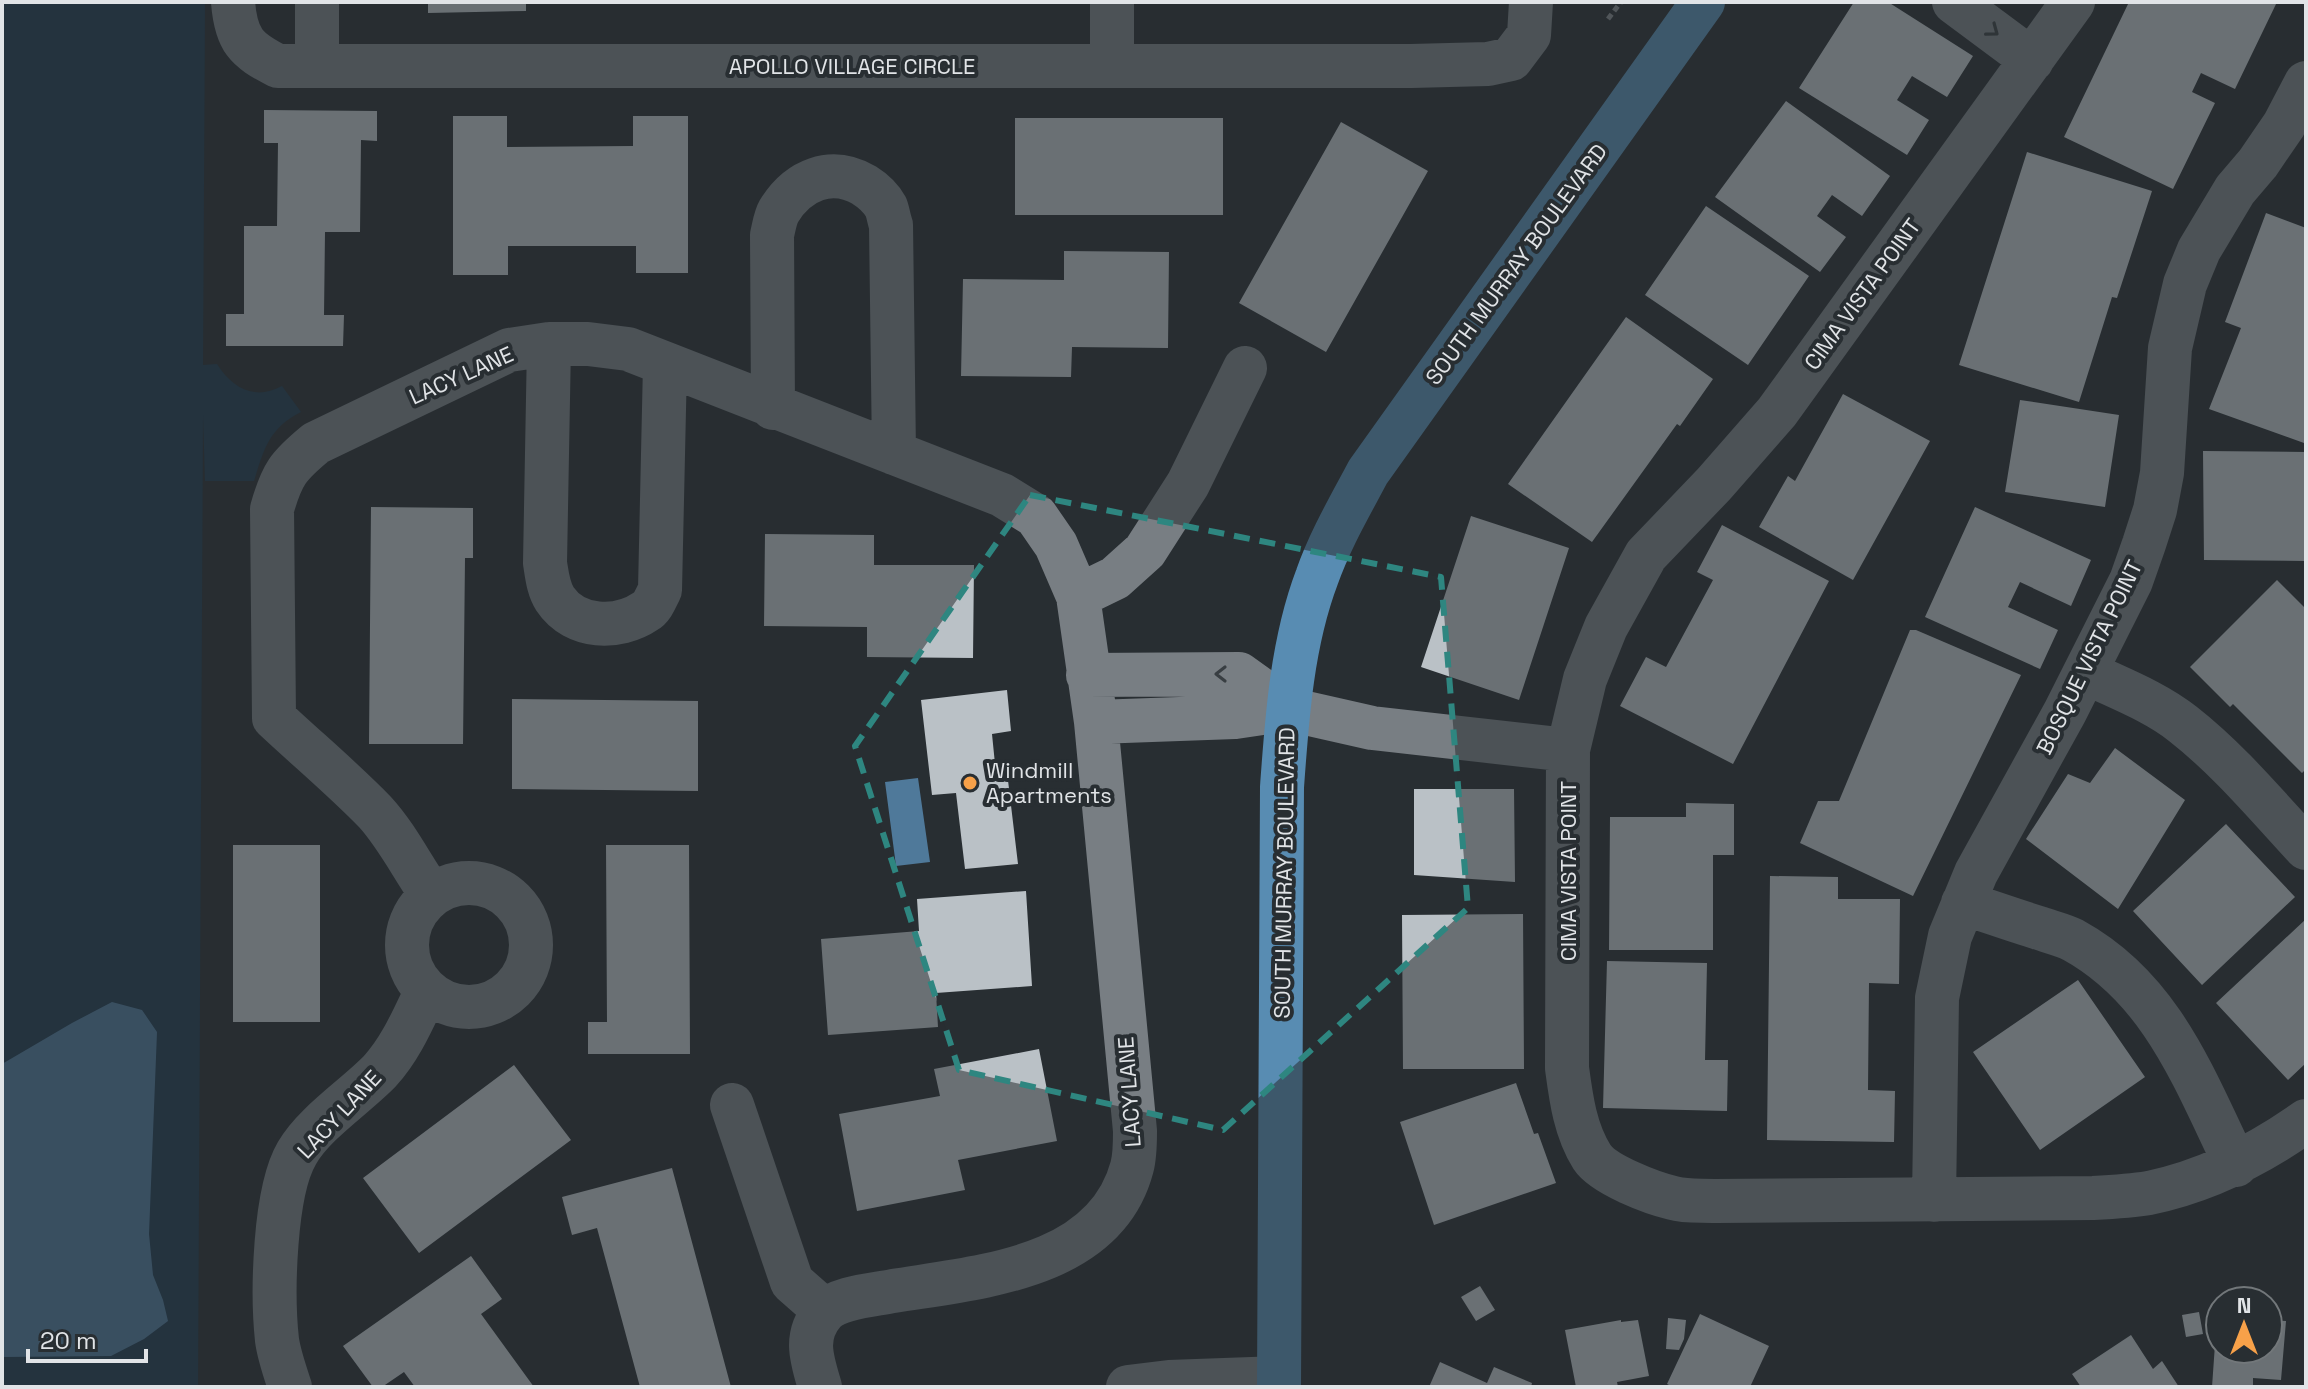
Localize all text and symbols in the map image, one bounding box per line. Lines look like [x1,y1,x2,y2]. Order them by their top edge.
one-way arrow [1984,21,1999,35]
street label: APOLLO VILLAGE CIRCLE [729,52,975,80]
street label: SOUTH MURRAY BOULEVARD [1419,138,1613,390]
street label: CIMA VISTA POINT [1798,213,1926,375]
street label: LACY LANE [405,340,517,410]
street label: BOSQUE VISTA POINT [2030,555,2148,759]
one-way arrow [1214,665,1227,683]
street label: SOUTH MURRAY BOULEVARD [1267,727,1301,1019]
place label: Windmill Apartments [986,756,1112,809]
marker: Windmill Apartments [961,774,979,792]
street label: CIMA VISTA POINT [1554,781,1582,961]
street label: LACY LANE [1111,1036,1147,1148]
street label: LACY LANE [291,1064,387,1164]
north arrow [2204,1285,2284,1365]
text: N [2237,1291,2251,1319]
scale bar [28,1313,146,1363]
text: 20 m [40,1325,97,1356]

